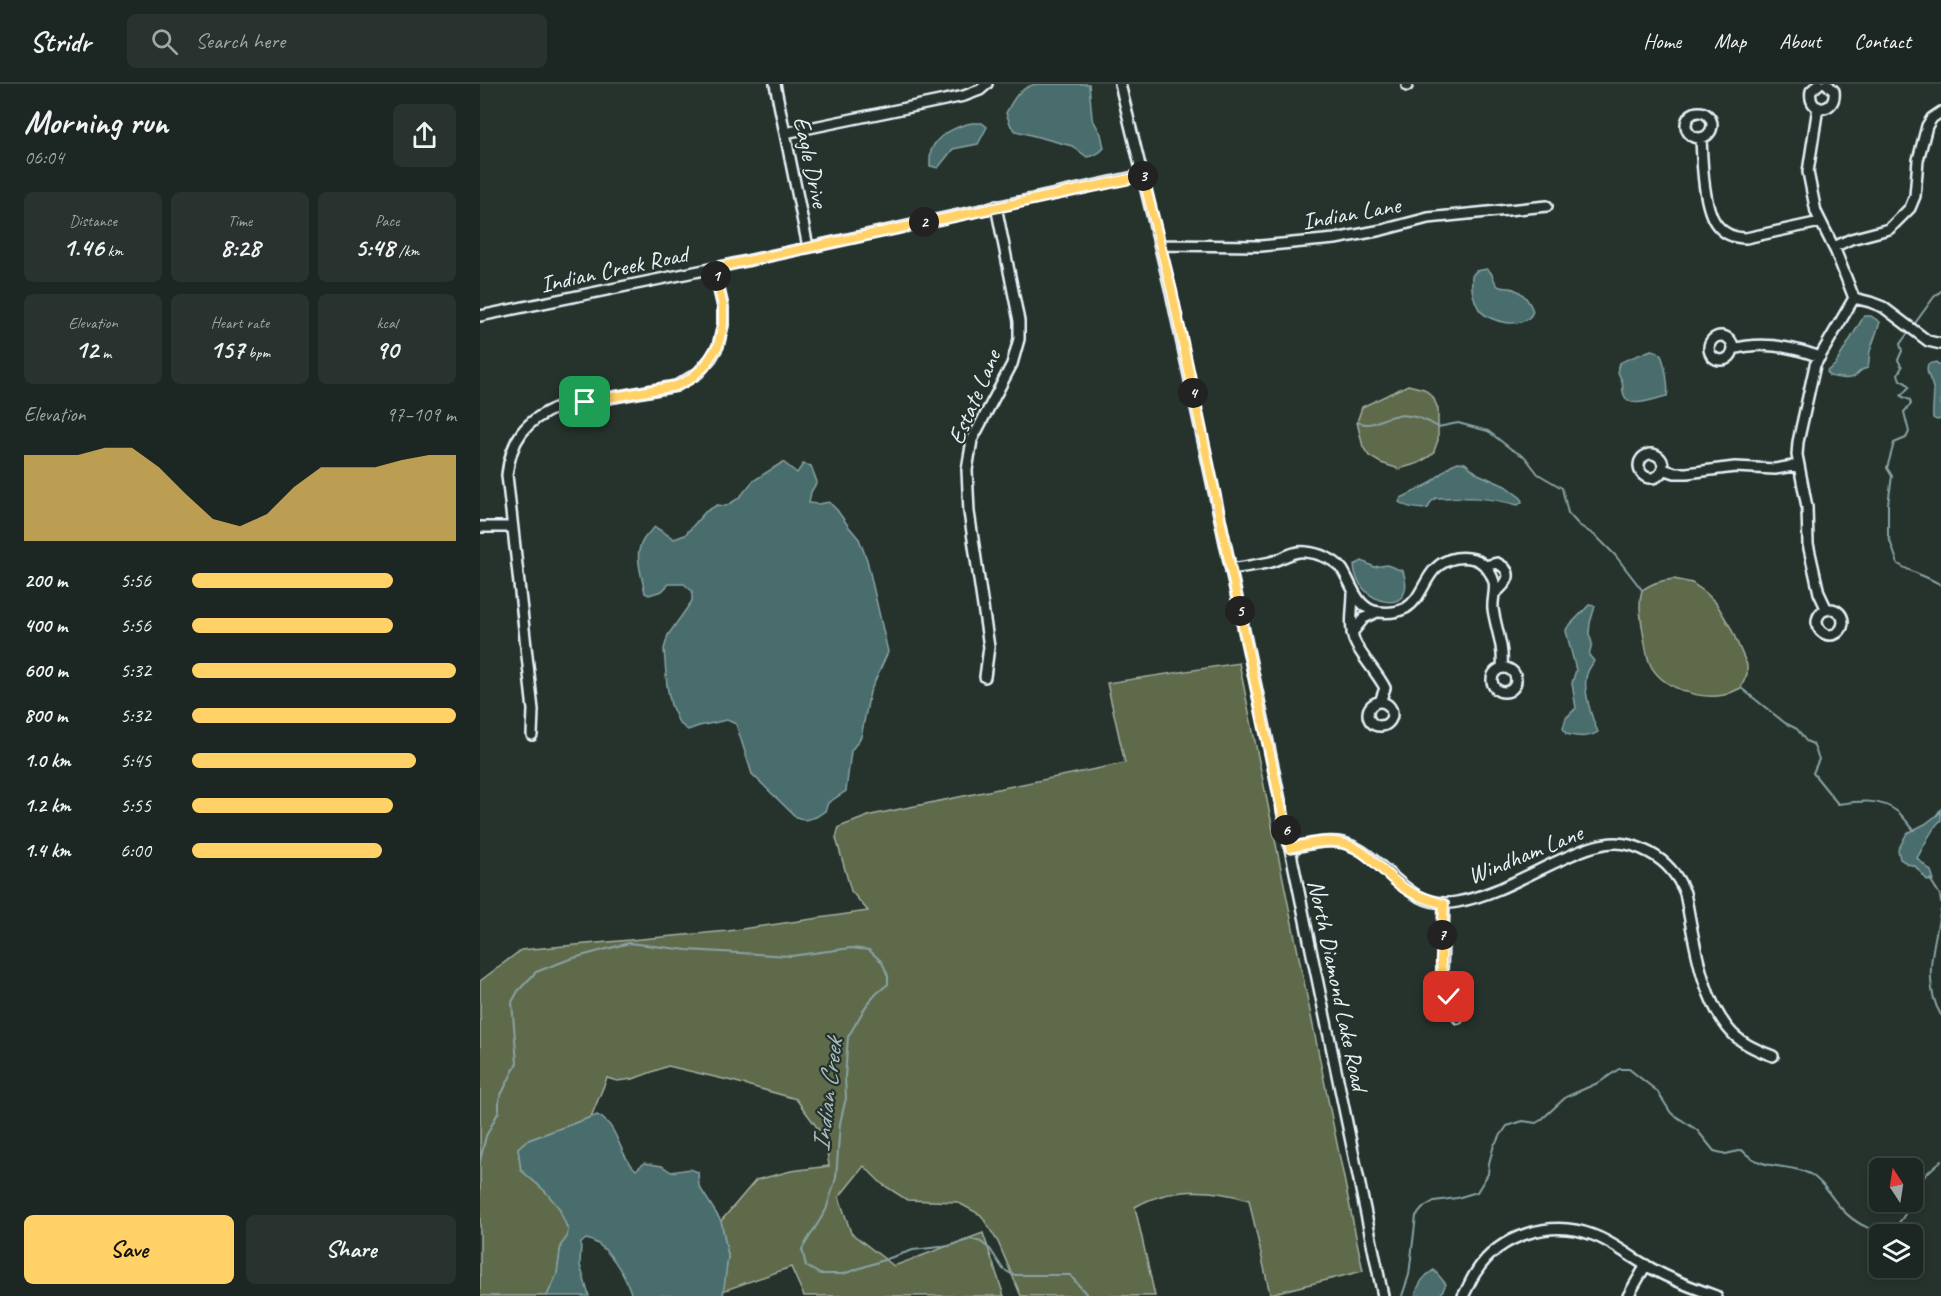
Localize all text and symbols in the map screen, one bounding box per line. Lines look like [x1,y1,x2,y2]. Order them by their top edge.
search box [127,14,547,68]
text: Stridr [30,24,91,59]
icon: search [148,25,181,58]
text: Search here [196,27,285,55]
text: Home [1643,28,1681,54]
text: Map [1714,28,1746,54]
text: About [1779,28,1821,54]
text: Contact [1854,28,1911,54]
text: Morning run [24,101,168,143]
button: share [393,104,456,167]
street label: Eagle Drive [787,114,836,212]
text: 06:04 [24,145,64,170]
pin: 3 [1128,161,1158,191]
text: 3 [1139,166,1147,186]
street label: Indian Lane [1300,189,1405,236]
pin: 2 [909,207,939,237]
text: Distance [69,211,117,231]
text: Time [228,211,252,231]
text: Pace [375,211,399,231]
text: 2 [920,212,928,232]
text: 1.46 [63,231,104,264]
text: 8:28 [220,231,260,264]
text: 5:48 [355,231,395,264]
street label: Indian Creek Road [537,238,694,299]
text: km [104,241,123,261]
text: /km [395,241,419,261]
pin: 1 [701,261,731,291]
text: 1 [712,266,720,286]
text: Elevation [68,313,118,333]
text: Heart rate [211,313,269,333]
text: kcal [376,313,398,333]
text: 12 [75,333,98,366]
text: 157 [210,333,244,366]
text: 90 [375,333,399,366]
text: m [98,343,111,363]
text: bpm [244,343,270,363]
street label: Estate Lane [941,343,1008,449]
pin [559,376,610,427]
pin: 4 [1178,378,1208,408]
text: 4 [1189,383,1197,403]
icon: arrive [568,385,601,418]
text: Elevation [24,402,86,427]
text: 97–109 m [386,402,456,427]
text: 200 m [24,568,67,593]
text: 5:56 [120,568,151,593]
pin: 5 [1225,596,1255,626]
text: 5 [1237,601,1243,621]
text: 400 m [24,613,67,638]
text: 5:56 [120,613,151,638]
text: 600 m [24,658,68,683]
text: 5:32 [120,658,151,683]
text: 800 m [24,703,67,728]
text: 5:32 [120,703,151,728]
text: 1.0 km [24,748,71,773]
text: 5:45 [120,748,151,773]
text: 1.2 km [24,793,71,818]
text: 5:55 [120,793,151,818]
pin: 6 [1271,815,1301,845]
street label: Windham Lane [1463,817,1589,891]
text: 6 [1282,820,1290,840]
text: 1.4 km [24,838,71,863]
text: 6:00 [120,838,151,863]
street label: North Diamond Lake Road [1301,877,1376,1096]
pin: 7 [1427,920,1457,950]
text: 7 [1438,925,1446,945]
pin [1423,971,1474,1022]
icon: check [1432,980,1465,1013]
water label: Indian Creek [804,1032,851,1153]
north arrow [1869,1158,1923,1212]
map controls [1869,1158,1923,1278]
button: Save [24,1215,234,1284]
button: Share [246,1215,456,1284]
button: layers [1869,1224,1923,1278]

